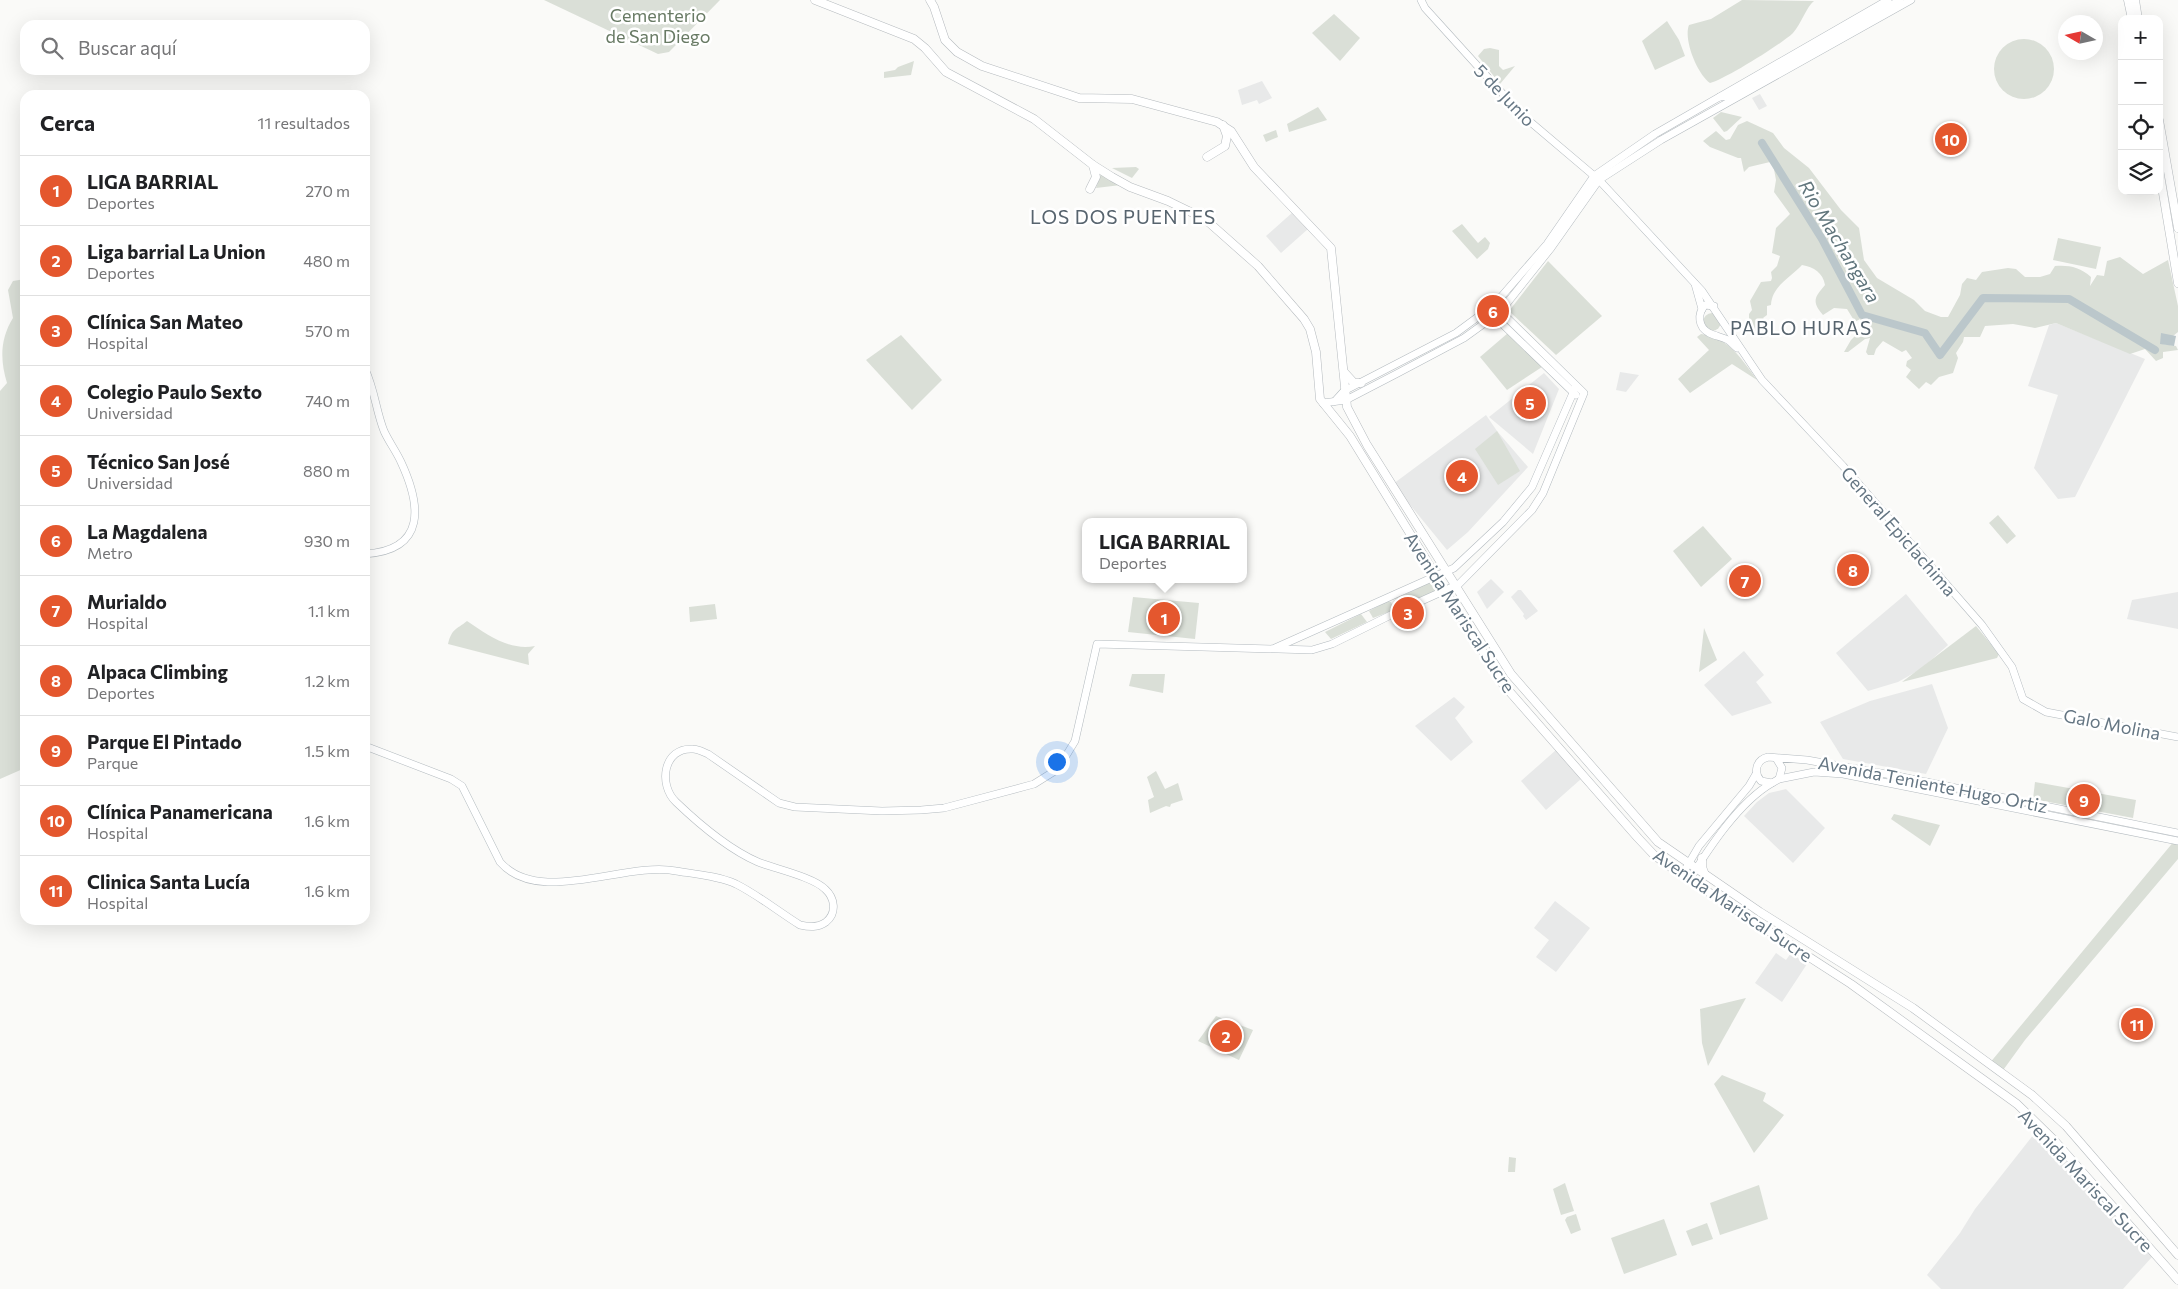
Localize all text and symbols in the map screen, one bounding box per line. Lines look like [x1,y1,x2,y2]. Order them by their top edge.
park label: Cementerio de San Diego [606,4,710,47]
north arrow [2058,15,2103,60]
map controls [2118,15,2163,195]
button: + [2118,15,2163,60]
search box [20,20,370,75]
icon: search [38,34,66,62]
text: Buscar aquí [78,36,177,59]
street label: 5 de Junio [1470,59,1540,131]
button: − [2118,60,2163,105]
button: locate [2118,105,2163,150]
text: Cerca [40,110,95,135]
text: 11 resultados [258,113,350,132]
pin: 10 [1935,120,1967,158]
button: layers [2118,150,2163,195]
text: LIGA BARRIAL [87,170,218,193]
water label: Rio Machangara [1794,175,1886,307]
text: 1 [52,181,60,200]
text: 270 m [305,181,350,200]
text: Deportes [87,193,155,212]
district label: LOS DOS PUENTES [1030,205,1216,228]
text: Liga barrial La Union [87,240,266,263]
text: 2 [51,251,61,270]
text: 480 m [303,251,350,270]
text: Deportes [87,263,155,282]
pin: 6 [1477,292,1509,330]
text: Clínica San Mateo [87,310,243,333]
district label: PABLO HURAS [1730,316,1872,339]
text: 3 [51,321,61,340]
text: 570 m [305,321,350,340]
text: Hospital [87,333,148,352]
text: Colegio Paulo Sexto [87,380,262,403]
pin: 5 [1514,384,1546,422]
text: 4 [51,391,61,410]
text: 740 m [305,391,350,410]
text: Universidad [87,403,173,422]
text: Técnico San José [87,450,230,473]
pin: 4 [1446,457,1478,495]
text: 5 [51,461,61,480]
text: 880 m [303,461,350,480]
street label: General Epiclachima [1837,462,1961,600]
text: Universidad [87,473,173,492]
popup [1082,518,1247,583]
text: La Magdalena [87,520,207,543]
street label: Avenida Mariscal Sucre [1400,528,1520,696]
text: LIGA BARRIAL [1099,530,1230,553]
text: 6 [51,531,61,550]
text: 930 m [304,531,350,550]
text: Metro [87,543,133,562]
pin: 8 [1837,551,1869,589]
text: Deportes [1099,553,1167,572]
pin: 7 [1729,562,1761,600]
text: Murialdo [87,590,167,613]
pin: 3 [1392,594,1424,632]
pin: 1 [1148,599,1180,637]
text: 7 [52,601,60,620]
text: 1.1 km [308,601,350,620]
text: Hospital [87,613,148,632]
text: Alpaca Climbing [87,660,228,683]
text: 8 [51,671,61,690]
text: 1.2 km [305,671,350,690]
text: Deportes [87,683,155,702]
street label: Galo Molina [2062,704,2162,744]
text: Parque El Pintado [87,730,242,753]
text: 9 [51,741,61,760]
text: 1.5 km [304,741,350,760]
your location [1044,749,1070,775]
street label: Avenida Teniente Hugo Ortiz [1816,751,2050,817]
text: Parque [87,753,138,772]
pin: 9 [2068,781,2100,819]
text: Clínica Panamericana [87,800,273,823]
text: 10 [47,811,65,830]
text: 1.6 km [304,811,350,830]
text: Hospital [87,823,148,842]
street label: Avenida Mariscal Sucre [1649,844,1817,966]
text: Clinica Santa Lucía [87,870,250,893]
text: 11 [49,881,63,900]
text: 1.6 km [304,881,350,900]
text: Hospital [87,893,148,912]
pin: 11 [2121,1005,2153,1043]
pin: 2 [1210,1017,1242,1055]
street label: Avenida Mariscal Sucre [2014,1104,2158,1256]

